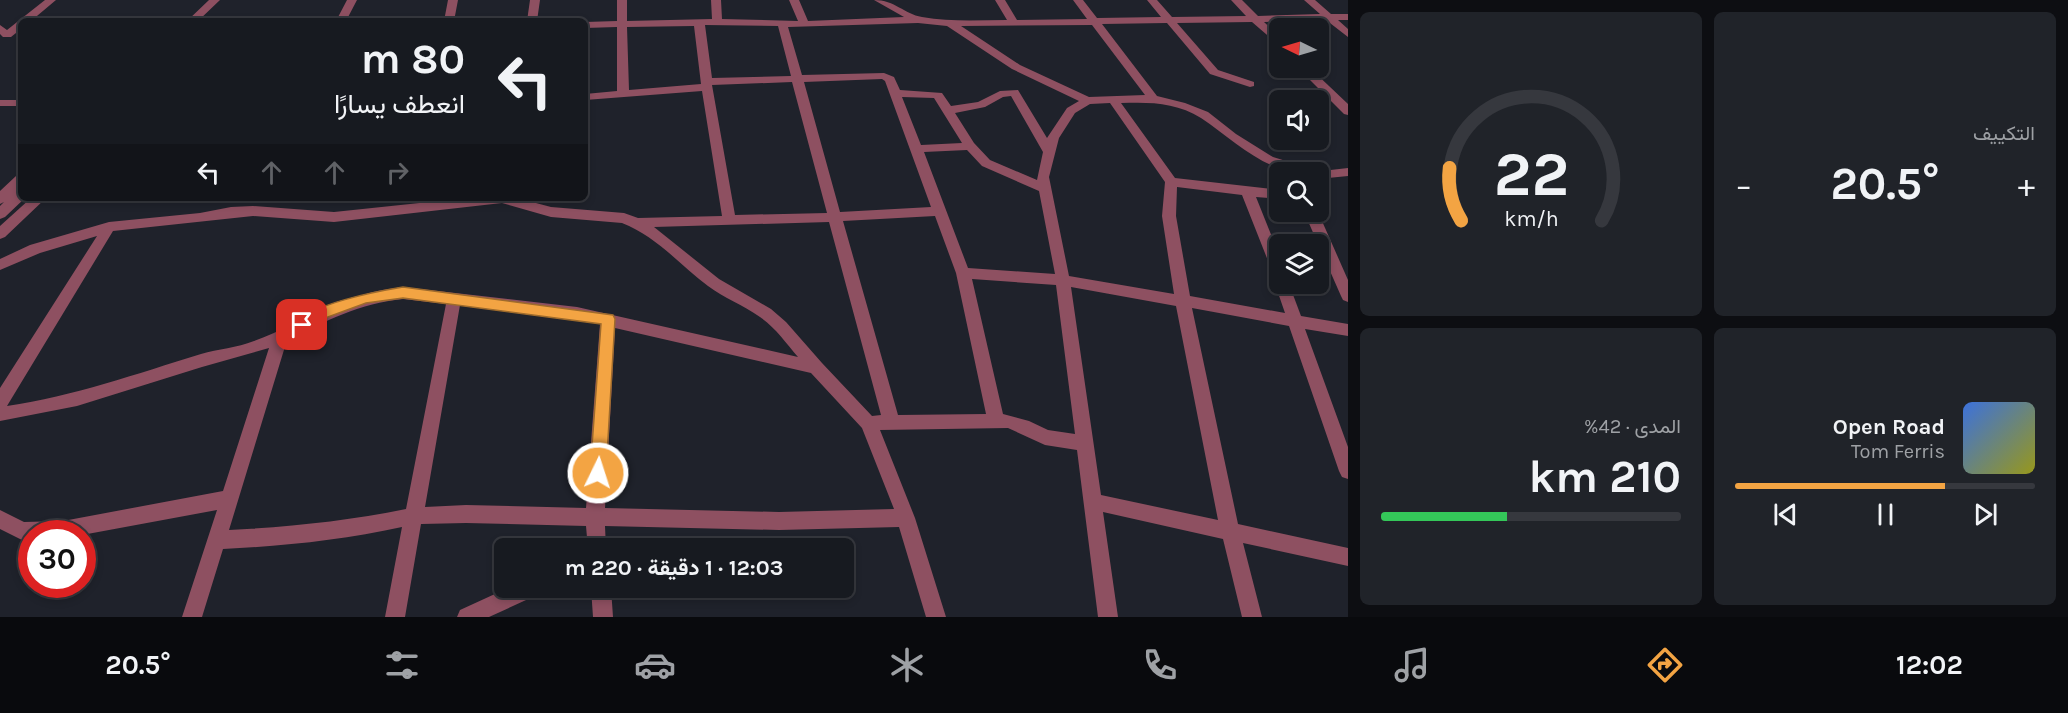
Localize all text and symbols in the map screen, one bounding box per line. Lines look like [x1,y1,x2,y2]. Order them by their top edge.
north arrow [1269,18,1329,78]
map controls [1269,18,1329,294]
text: 80 m [361,34,465,84]
icon: left [486,42,564,120]
text: انعطف يسارًا [334,88,465,120]
button: sound [1269,90,1329,150]
text: التكييف [1973,122,2035,145]
text: 22 [1493,138,1569,211]
icon: left [192,156,225,189]
icon: ahead [255,156,288,189]
icon: ahead [318,156,351,189]
icon: right [381,156,414,189]
text: 20.5° [1830,158,1940,210]
button: search [1269,162,1329,222]
text: − [1735,166,1752,204]
text: + [2018,166,2035,204]
text: km/h [1504,206,1558,231]
button: layers [1269,234,1329,294]
pin [276,299,327,350]
icon: arrive [285,308,318,341]
text: Open Road [1833,414,1945,440]
text: المدى · 42% [1584,415,1681,438]
text: Tom Ferris [1851,440,1945,463]
position arrow [566,441,630,505]
text: 210 km [1529,451,1681,503]
icon: previous [1769,498,1802,531]
icon: pause [1869,498,1902,531]
icon: next [1969,498,2002,531]
speed limit sign: 30 [18,520,96,598]
text: 12:03 · 1 دقيقة · 220 m [565,555,783,581]
icon: filters [381,644,423,686]
icon: car [634,644,676,686]
icon: climate [886,644,928,686]
icon: phone [1139,644,1181,686]
icon: music [1391,644,1433,686]
icon: directions [1644,644,1686,686]
text: 20.5° [105,649,171,681]
text: 12:02 [1896,649,1963,681]

